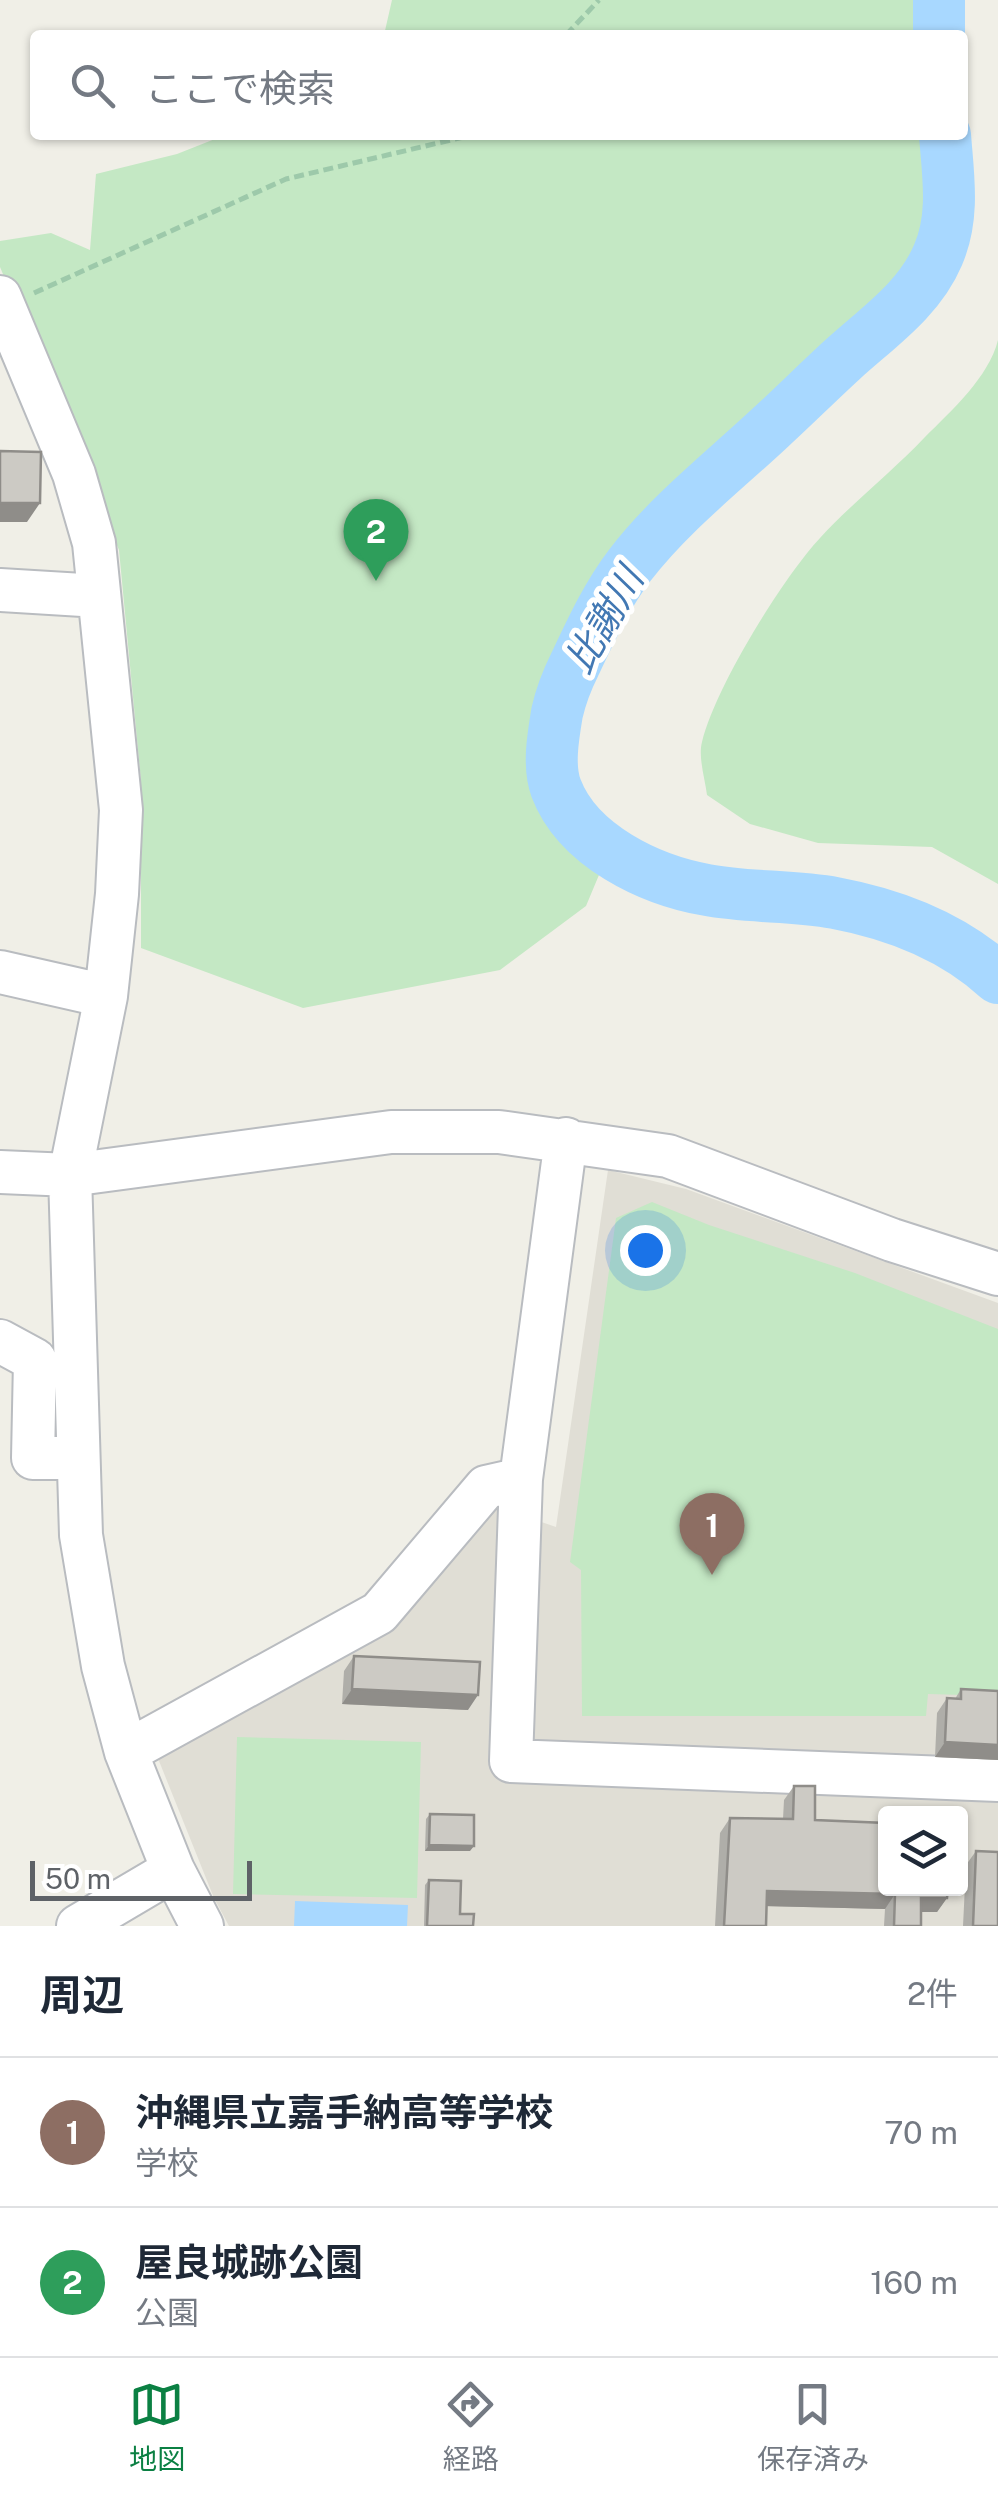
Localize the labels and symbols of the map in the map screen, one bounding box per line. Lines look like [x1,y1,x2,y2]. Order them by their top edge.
pin: 2 [344,498,408,581]
water label: 比謝川 [556,556,654,681]
your location [620,1225,671,1276]
pin: 1 [680,1492,744,1575]
scale bar [30,1856,252,1900]

